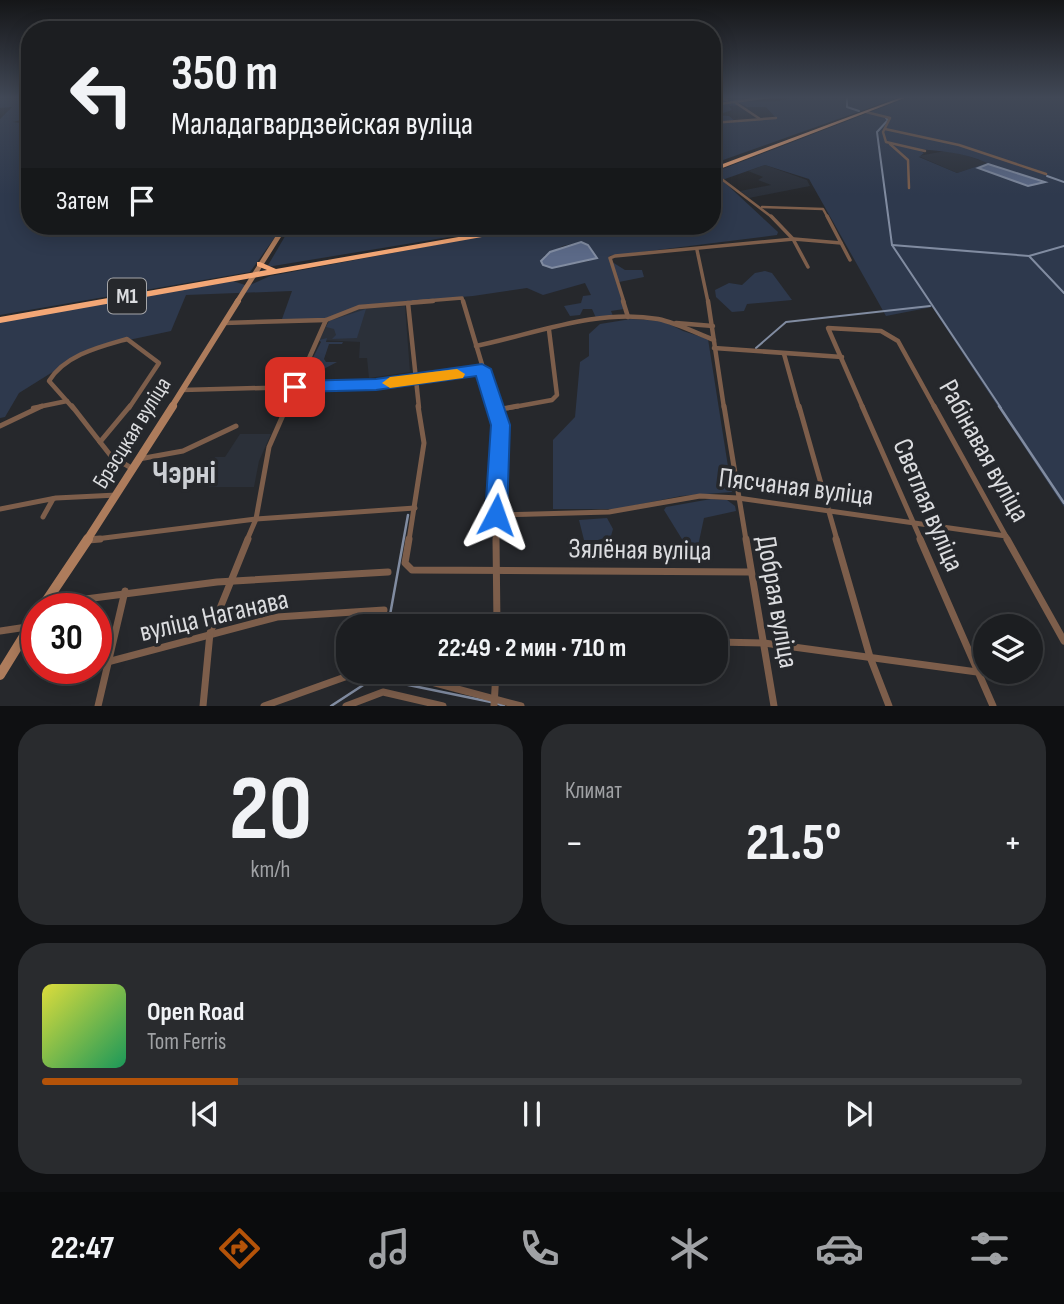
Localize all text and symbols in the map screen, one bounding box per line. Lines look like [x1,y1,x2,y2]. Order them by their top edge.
text: 350 m [171,45,278,104]
icon: left [56,49,147,140]
text: Маладагвардзейская вуліца [171,105,473,144]
icon: arrive [123,182,161,220]
text: Затем [56,186,109,217]
road number: М1 [108,278,146,314]
pin [265,357,325,417]
icon: arrive [276,368,314,406]
street label: Брэсцкая вуліца [87,372,177,494]
street label: Рабінавая вуліца [931,374,1037,528]
street label: Светлая вуліца [885,434,971,576]
district label: Чэрні [152,454,216,493]
street label: Пясчаная вуліца [717,461,875,513]
position arrow [459,478,533,552]
street label: Зялёная вуліца [568,532,712,568]
street label: Добрая вуліца [749,533,805,671]
street label: вуліца Наганава [136,583,292,649]
speed limit sign: 30 [21,593,112,684]
map controls [973,614,1043,684]
button: layers [973,614,1043,684]
text: 22:49 · 2 мин · 710 m [438,633,626,664]
text: 20 [229,756,312,865]
text: Климат [565,777,622,805]
text: 21.5° [746,812,841,875]
text: − [565,821,584,866]
text: + [1003,821,1022,866]
text: km/h [251,856,290,884]
text: Open Road [147,997,244,1028]
text: Tom Ferris [147,1028,226,1056]
icon: previous [186,1095,224,1133]
icon: pause [513,1095,551,1133]
icon: next [840,1095,878,1133]
icon: directions [215,1224,264,1273]
icon: music [365,1224,414,1273]
icon: phone [515,1224,564,1273]
icon: climate [665,1224,714,1273]
icon: car [815,1224,864,1273]
icon: filters [965,1224,1014,1273]
text: 22:47 [50,1229,114,1268]

